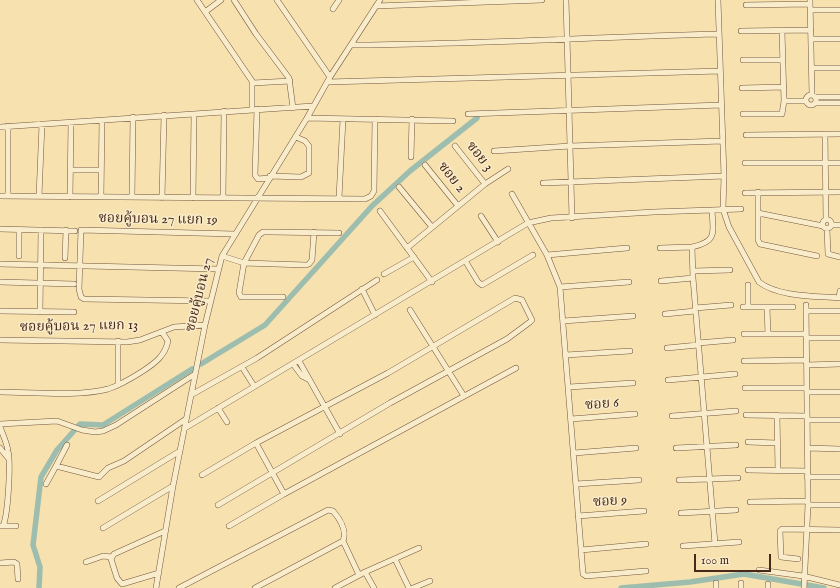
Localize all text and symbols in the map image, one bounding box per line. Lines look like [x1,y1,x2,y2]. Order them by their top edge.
street label: ซอย 3 [462,139,496,175]
street label: ซอย 2 [434,159,468,197]
street label: ซอยคู้บอน 27 แยก 19 [98,211,218,229]
street label: ซอยคู้บอน 27 [183,256,217,334]
street label: ซอยคู้บอน 27 แยก 13 [20,318,138,336]
street label: ซอย 6 [584,395,620,415]
street label: ซอย 9 [592,492,628,512]
scale bar [696,546,773,572]
text: 100 m [701,553,729,568]

